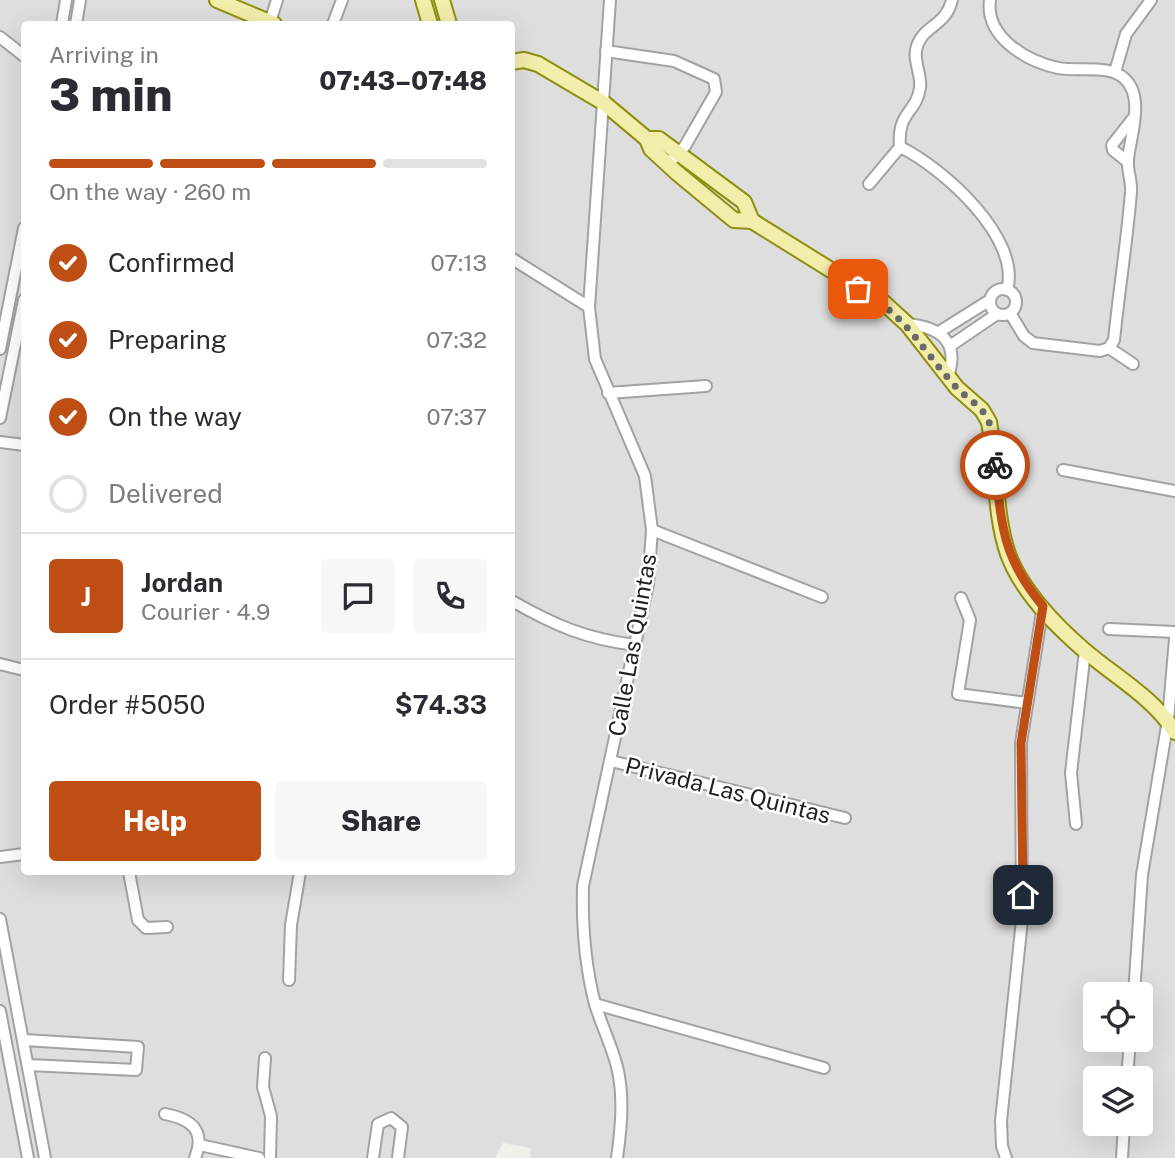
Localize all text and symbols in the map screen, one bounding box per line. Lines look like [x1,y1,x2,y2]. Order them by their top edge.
text: Arriving in [49,41,159,68]
text: 07:43–07:48 [319,65,487,96]
text: 3 min [49,67,173,121]
text: On the way · 260 m [49,178,251,205]
icon: check [49,244,87,282]
text: Confirmed [108,247,235,278]
text: 07:13 [430,249,487,276]
pin [828,259,888,319]
icon: bag [839,270,877,308]
icon: check [49,321,87,359]
text: Preparing [108,324,227,355]
text: 07:32 [426,326,487,353]
icon: check [49,398,87,436]
text: On the way [108,401,242,432]
text: 07:37 [426,403,487,430]
courier [960,430,1030,500]
icon: bike [976,446,1014,484]
text: Delivered [108,478,223,509]
street label: Calle Las Quintas [603,552,661,738]
button: chat [321,559,395,633]
button: phone [413,559,487,633]
text: Jordan [141,567,223,598]
text: J [81,581,91,612]
text: Courier · 4.9 [141,598,270,625]
text: Order #5050 [49,689,205,720]
text: $74.33 [395,689,487,720]
street label: Privada Las Quintas [623,751,833,829]
button: Help [49,781,261,861]
button: Share [275,781,487,861]
pin [993,865,1053,925]
icon: home [1004,876,1042,914]
map controls [1083,982,1153,1136]
button: locate [1083,982,1153,1052]
button: layers [1083,1066,1153,1136]

